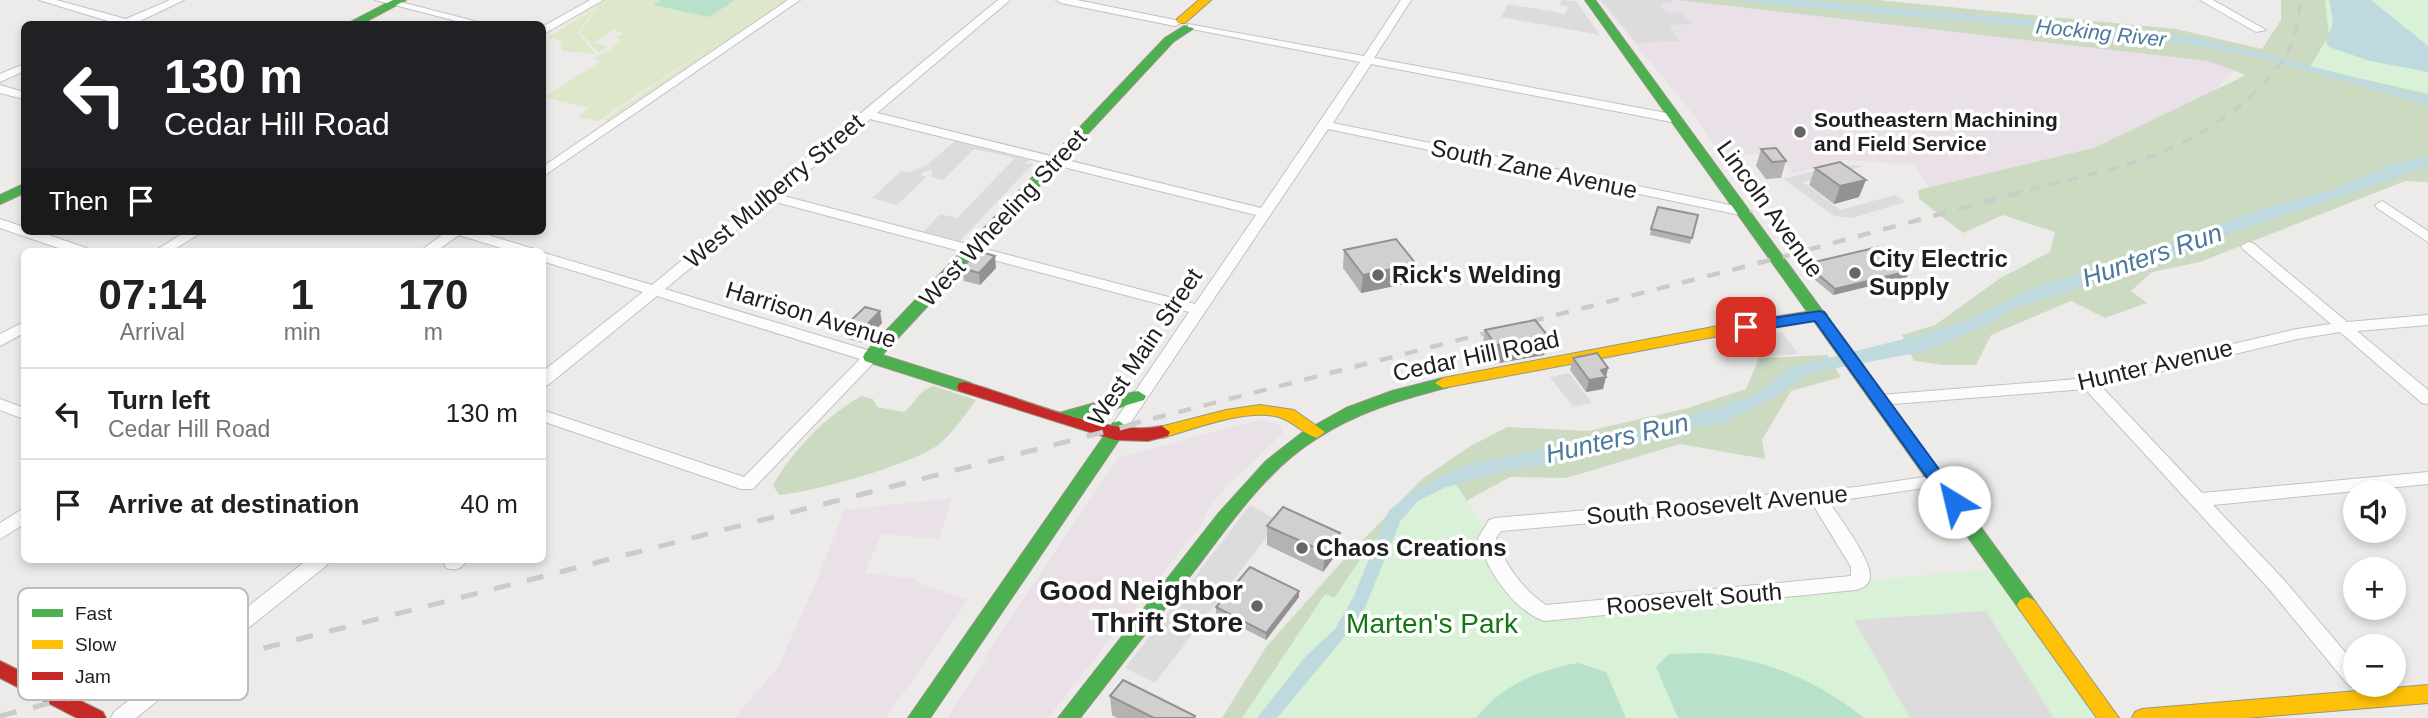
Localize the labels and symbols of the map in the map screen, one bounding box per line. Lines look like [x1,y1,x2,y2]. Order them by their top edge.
water label: Hocking River [2035,14,2168,51]
street label: West Mulberry Street [679,108,869,273]
place label: Southeastern Machining and Field Service [1814,108,2058,155]
street label: West Wheeling Street [914,123,1092,312]
marker: Southeastern Machining and Field Service [1792,124,1808,140]
street label: South Zane Avenue [1428,133,1640,204]
street label: Lincoln Avenue [1712,135,1829,282]
water label: Hunters Run [2078,217,2226,293]
place label: City Electric Supply [1869,245,2008,300]
place label: Rick's Welding [1392,261,1561,288]
street label: West Main Street [1082,263,1207,430]
marker: City Electric Supply [1847,265,1863,281]
marker: Rick's Welding [1370,267,1386,283]
street label: Harrison Avenue [723,276,900,353]
pin [1716,297,1776,357]
street label: Cedar Hill Road [1390,325,1562,386]
street label: Hunter Avenue [2075,334,2235,395]
water label: Hunters Run [1543,407,1691,469]
position arrow [1917,465,1991,539]
street label: South Roosevelt Avenue [1585,480,1849,529]
place label: Chaos Creations [1316,534,1507,561]
marker: Chaos Creations [1294,540,1310,556]
place label: Good Neighbor Thrift Store [1039,575,1243,638]
street label: Roosevelt South [1605,577,1783,620]
legend [18,588,248,700]
marker: Good Neighbor Thrift Store [1249,598,1265,614]
text: Fast [75,603,113,624]
park label: Marten's Park [1346,608,1519,639]
text: Slow [75,634,116,655]
text: Jam [75,666,111,687]

